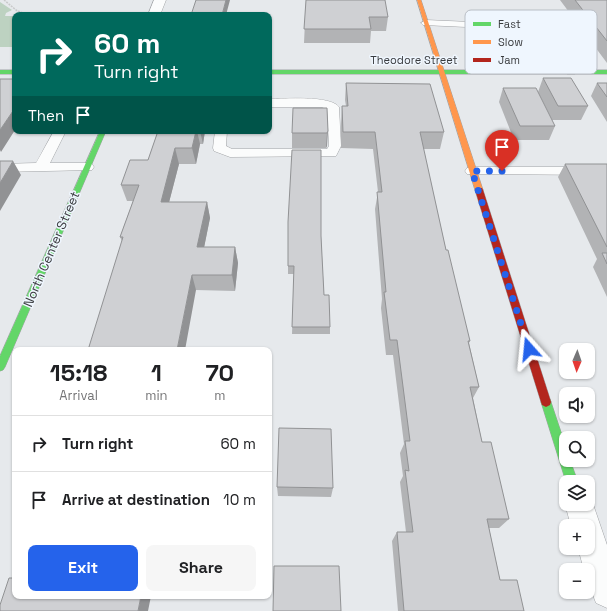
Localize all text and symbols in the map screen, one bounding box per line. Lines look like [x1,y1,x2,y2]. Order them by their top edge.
legend [465,10,597,74]
text: Fast [498,17,521,31]
text: 60 m [94,25,160,61]
icon: right [28,28,80,80]
text: Slow [498,35,523,49]
street label: Theodore Street [370,53,458,67]
text: Jam [498,53,520,67]
text: Turn right [94,60,178,83]
icon: arrive [72,104,94,126]
text: Then [28,106,64,125]
pin [485,130,519,171]
icon: arrive [491,136,513,158]
street label: North Center Street [19,189,84,310]
position arrow [508,328,550,370]
north arrow [559,343,595,379]
map controls [559,343,595,599]
text: 15:18 [50,357,107,388]
text: 1 [151,357,162,388]
text: 70 [205,357,234,388]
text: Arrival [59,387,98,404]
text: min [145,387,168,404]
text: m [214,387,225,404]
button: sound [559,387,595,423]
button: search [559,431,595,467]
icon: right [28,433,50,455]
text: Turn right [62,434,133,453]
text: 60 m [220,434,256,453]
button: layers [559,475,595,511]
icon: arrive [28,489,50,511]
text: Arrive at destination [62,490,210,509]
text: 10 m [223,490,256,509]
button: + [559,519,595,555]
button: Exit [28,545,138,591]
button: Share [146,545,256,591]
button: − [559,563,595,599]

